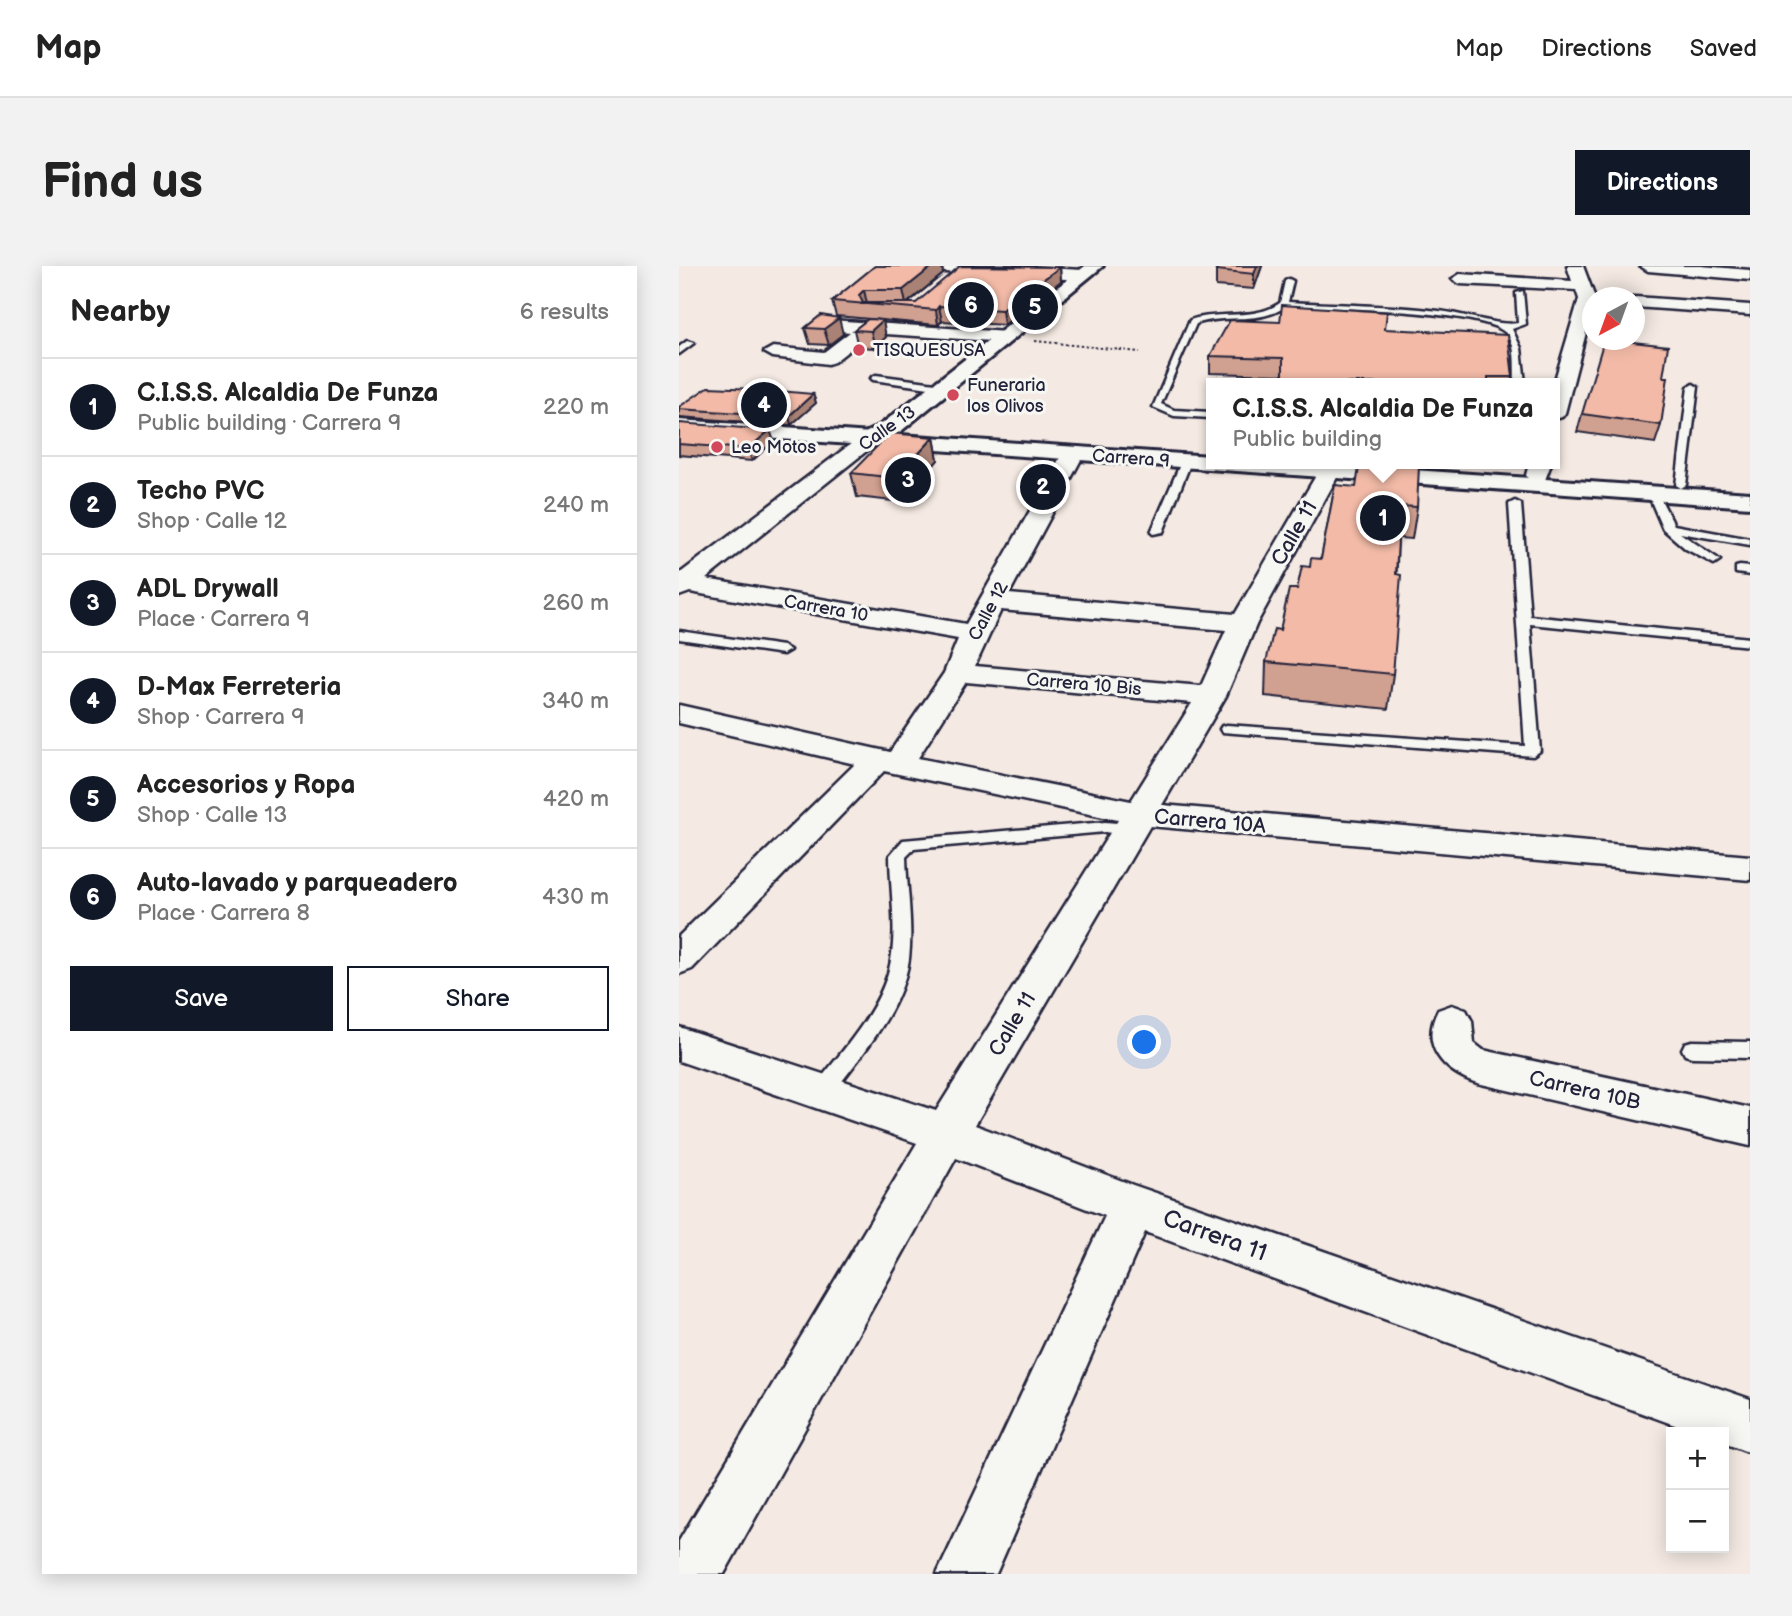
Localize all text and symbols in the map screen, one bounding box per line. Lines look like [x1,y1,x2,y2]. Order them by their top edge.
text: Map [35,28,101,68]
text: Map [1455,34,1503,63]
text: Directions [1541,34,1652,63]
text: Saved [1690,34,1757,63]
button: Directions [1575,150,1750,215]
text: Find us [42,153,203,212]
pin: 6 [948,279,994,331]
pin: 5 [1012,281,1058,333]
north arrow [1582,287,1645,350]
text: Nearby [70,294,170,330]
text: 6 results [520,298,609,326]
place label: TISQUESUSA [873,340,985,361]
marker: TISQUESUSA [851,342,867,358]
place label: Funeraria los Olivos [967,375,1046,417]
text: C.I.S.S. Alcaldia De Funza [137,378,439,409]
popup [1206,378,1560,469]
pin: 4 [741,379,787,431]
marker: Funeraria los Olivos [945,387,961,403]
text: 1 [88,393,98,421]
text: 220 m [543,393,609,421]
text: C.I.S.S. Alcaldia De Funza [1232,394,1534,425]
street label: Calle 13 [855,401,920,455]
text: Public building · Carrera 9 [137,409,401,437]
text: Public building [1232,425,1382,453]
place label: Leo Motos [731,437,816,458]
marker: Leo Motos [709,439,725,455]
street label: Carrera 9 [1091,445,1171,472]
pin: 3 [885,454,931,506]
pin: 2 [1020,461,1066,513]
text: Techo PVC [137,476,264,507]
text: 2 [86,491,100,519]
text: 240 m [543,491,609,519]
pin: 1 [1360,492,1406,544]
street label: Calle 11 [1266,497,1323,570]
text: Shop · Calle 12 [137,507,287,535]
text: ADL Drywall [137,574,279,605]
street label: Calle 12 [964,578,1013,644]
text: 3 [86,589,100,617]
text: 260 m [543,589,609,617]
street label: Carrera 10 [782,591,870,626]
text: Place · Carrera 9 [137,605,310,633]
street label: Carrera 10 Bis [1026,669,1142,700]
text: D-Max Ferreteria [137,672,341,703]
text: 4 [86,687,100,715]
text: 340 m [542,687,609,715]
text: Shop · Carrera 9 [137,703,305,731]
text: Accesorios y Ropa [137,770,355,801]
text: 5 [86,785,100,813]
text: 420 m [543,785,609,813]
text: Shop · Calle 13 [137,801,287,829]
street label: Carrera 10A [1153,804,1267,839]
text: Auto-lavado y parqueadero [137,868,458,899]
text: 6 [86,883,100,911]
text: 430 m [542,883,609,911]
text: Place · Carrera 8 [137,899,310,927]
button: Save [70,966,333,1031]
button: Share [347,966,609,1031]
street label: Calle 11 [984,988,1041,1061]
your location [1127,1025,1161,1059]
street label: Carrera 10B [1527,1066,1643,1115]
street label: Carrera 11 [1159,1203,1271,1268]
map controls [1666,1427,1729,1553]
button: + [1666,1427,1729,1490]
button: − [1666,1490,1729,1553]

